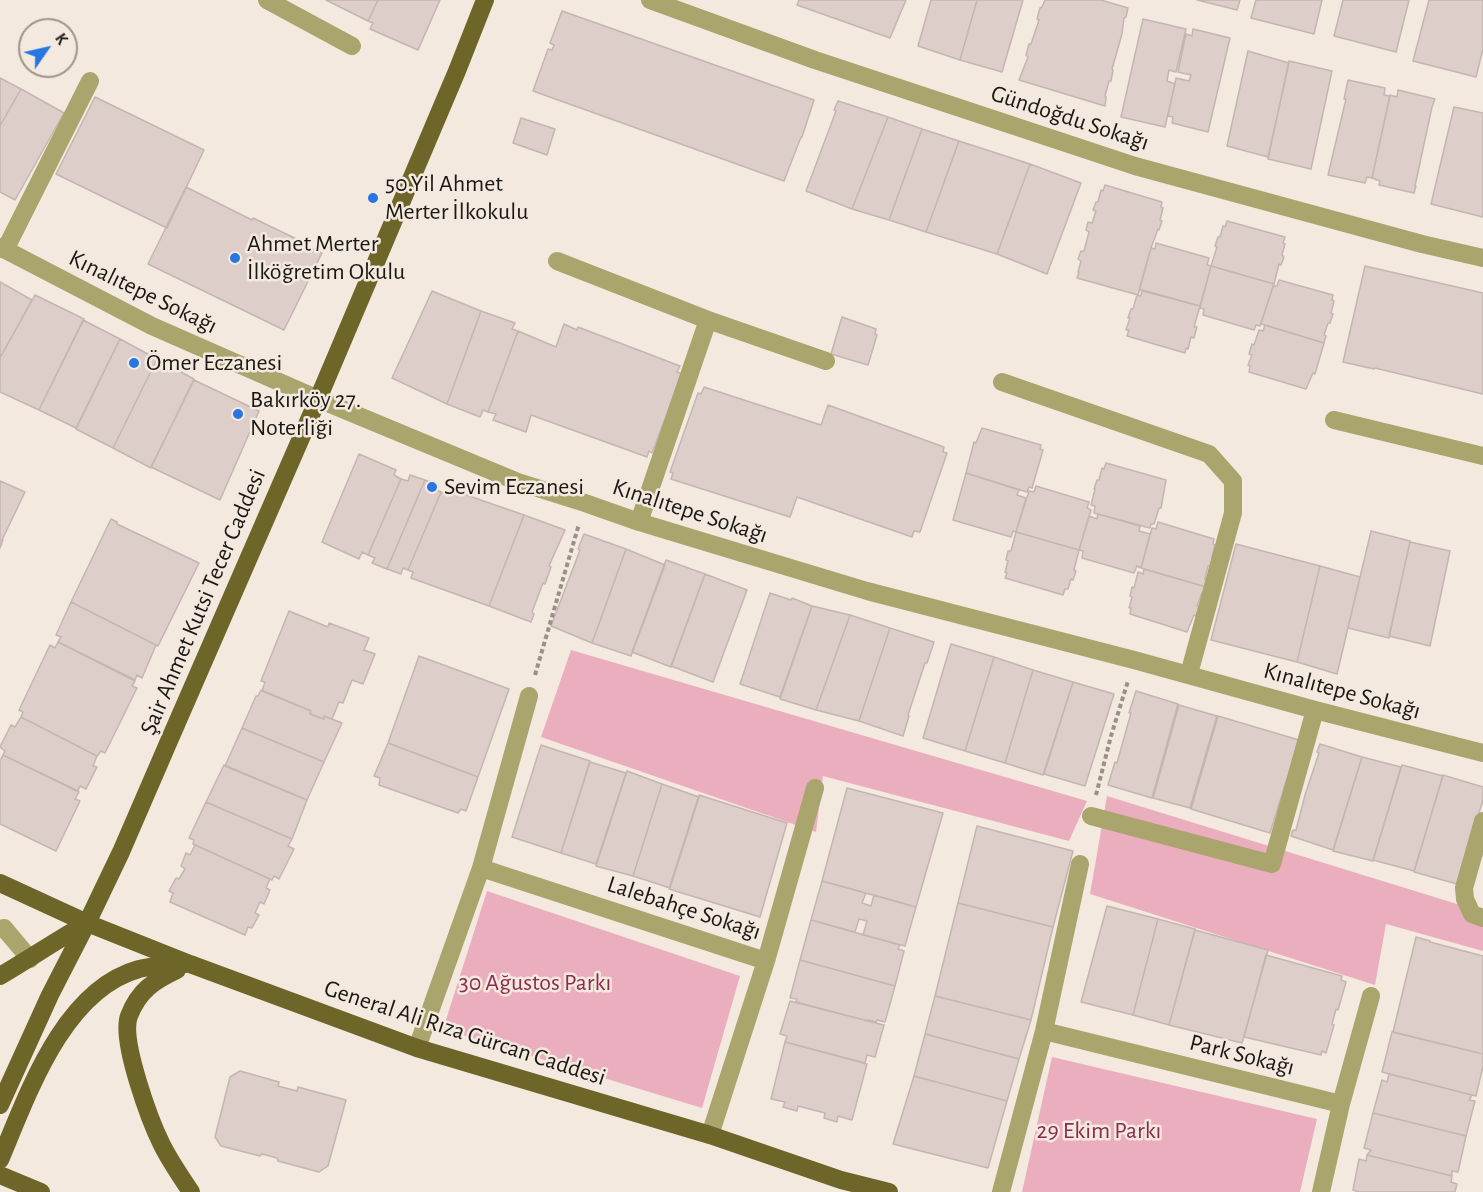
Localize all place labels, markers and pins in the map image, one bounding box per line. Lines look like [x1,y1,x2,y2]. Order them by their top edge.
place label: 50.Yil Ahmet Merter İlkokulu [385,170,528,226]
marker: 50.Yil Ahmet Merter İlkokulu [366,191,380,205]
place label: Ahmet Merter İlköğretim Okulu [247,230,405,286]
marker: Ahmet Merter İlköğretim Okulu [228,251,242,265]
place label: Ömer Eczanesi [146,349,282,377]
marker: Ömer Eczanesi [127,356,141,370]
place label: Bakırköy 27. Noterliği [250,386,361,442]
marker: Bakırköy 27. Noterliği [231,407,245,421]
place label: Sevim Eczanesi [444,473,584,501]
marker: Sevim Eczanesi [425,480,439,494]

